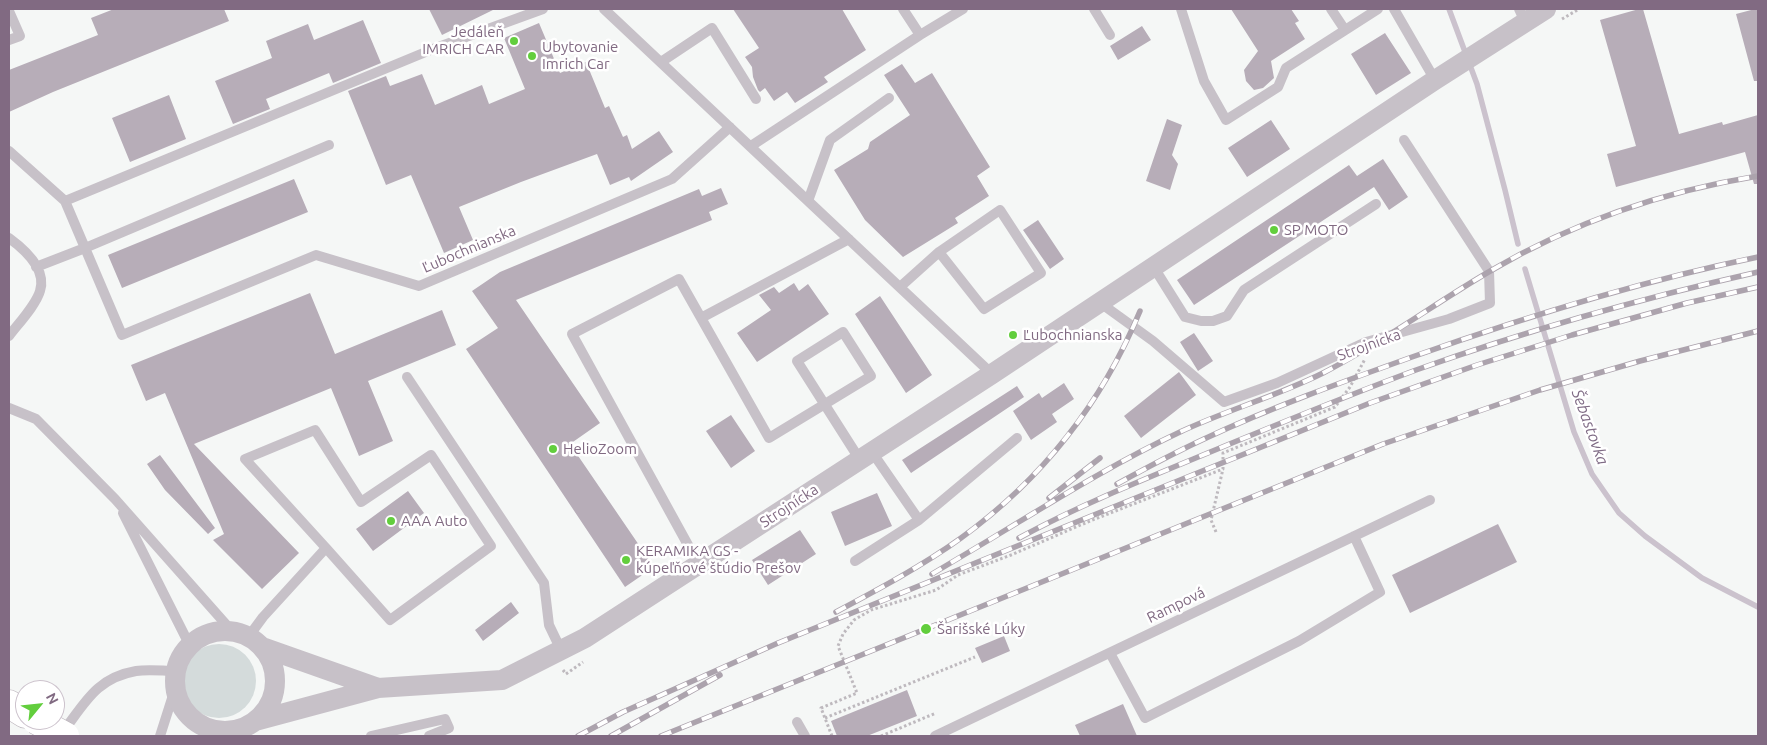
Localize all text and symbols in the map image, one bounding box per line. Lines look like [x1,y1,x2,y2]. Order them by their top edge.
place label: Jedáleň IMRICH CAR [422,23,504,58]
marker: Jedáleň IMRICH CAR [508,35,520,47]
place label: Ubytovanie Imrich Car [542,38,618,73]
marker: Ubytovanie Imrich Car [526,50,538,62]
street label: Ľubochnianska [420,221,518,277]
place label: SP MOTO [1284,221,1348,239]
marker: SP MOTO [1268,224,1280,236]
street label: Strojnícka [1335,325,1403,365]
place label: Ľubochnianska [1023,326,1123,344]
marker: Ľubochnianska [1007,329,1019,341]
water label: Šebastovka [1567,387,1613,467]
place label: HelioZoom [563,440,637,458]
marker: HelioZoom [547,443,559,455]
street label: Strojnícka [756,480,822,532]
place label: AAA Auto [401,512,468,530]
marker: AAA Auto [385,515,397,527]
place label: KERAMIKA GS - kúpeľňové štúdio Prešov [636,542,801,577]
marker: KERAMIKA GS - kúpeľňové štúdio Prešov [620,554,632,566]
street label: Rampová [1144,583,1208,627]
place label: Šarišské Lúky [937,620,1025,638]
marker: Šarišské Lúky [919,622,933,636]
north arrow [15,680,65,730]
text: N [43,690,62,707]

